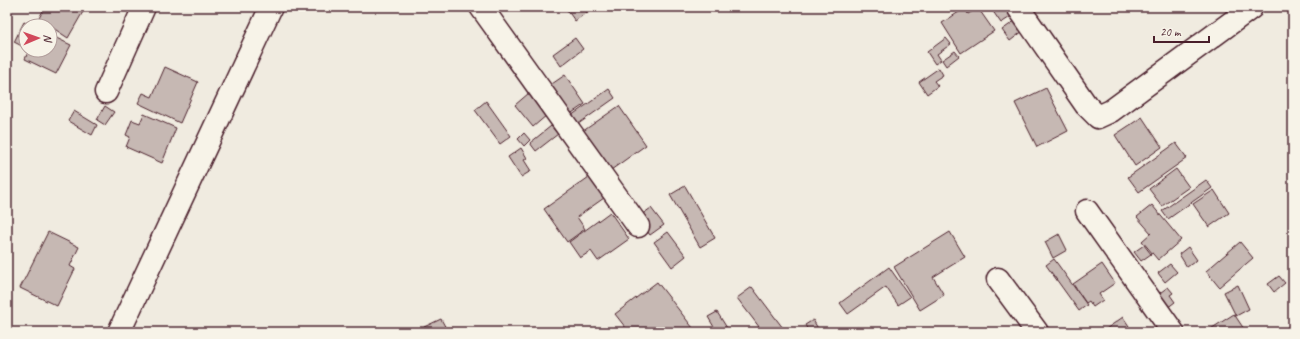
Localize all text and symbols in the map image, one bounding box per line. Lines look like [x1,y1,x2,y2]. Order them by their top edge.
north arrow [18,18,58,58]
scale bar [1154,18,1209,44]
text: 20 m [1160,24,1182,40]
text: N [41,34,55,43]

